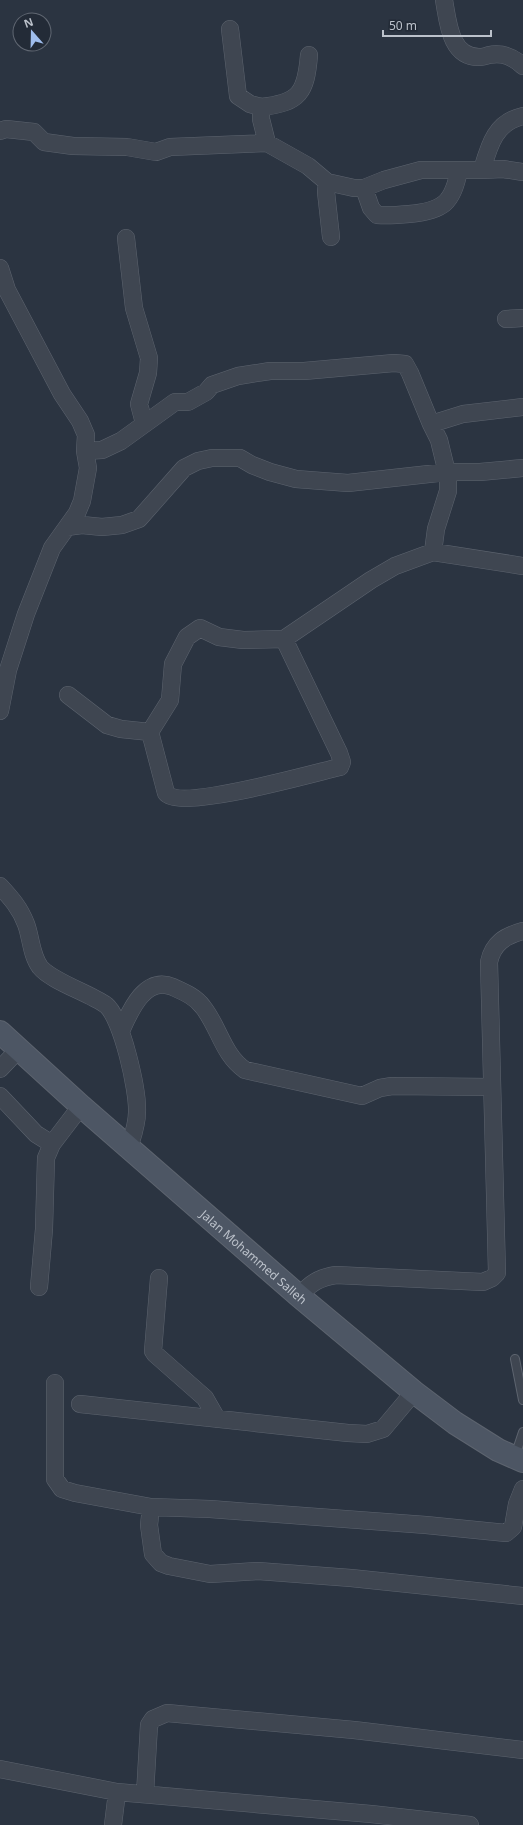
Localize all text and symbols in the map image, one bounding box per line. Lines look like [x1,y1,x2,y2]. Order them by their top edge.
north arrow [12,12,52,52]
scale bar [383,12,491,38]
text: N [22,14,35,31]
text: 50 m [389,17,417,34]
street label: Jalan Mohammed Salleh [196,1205,311,1308]

